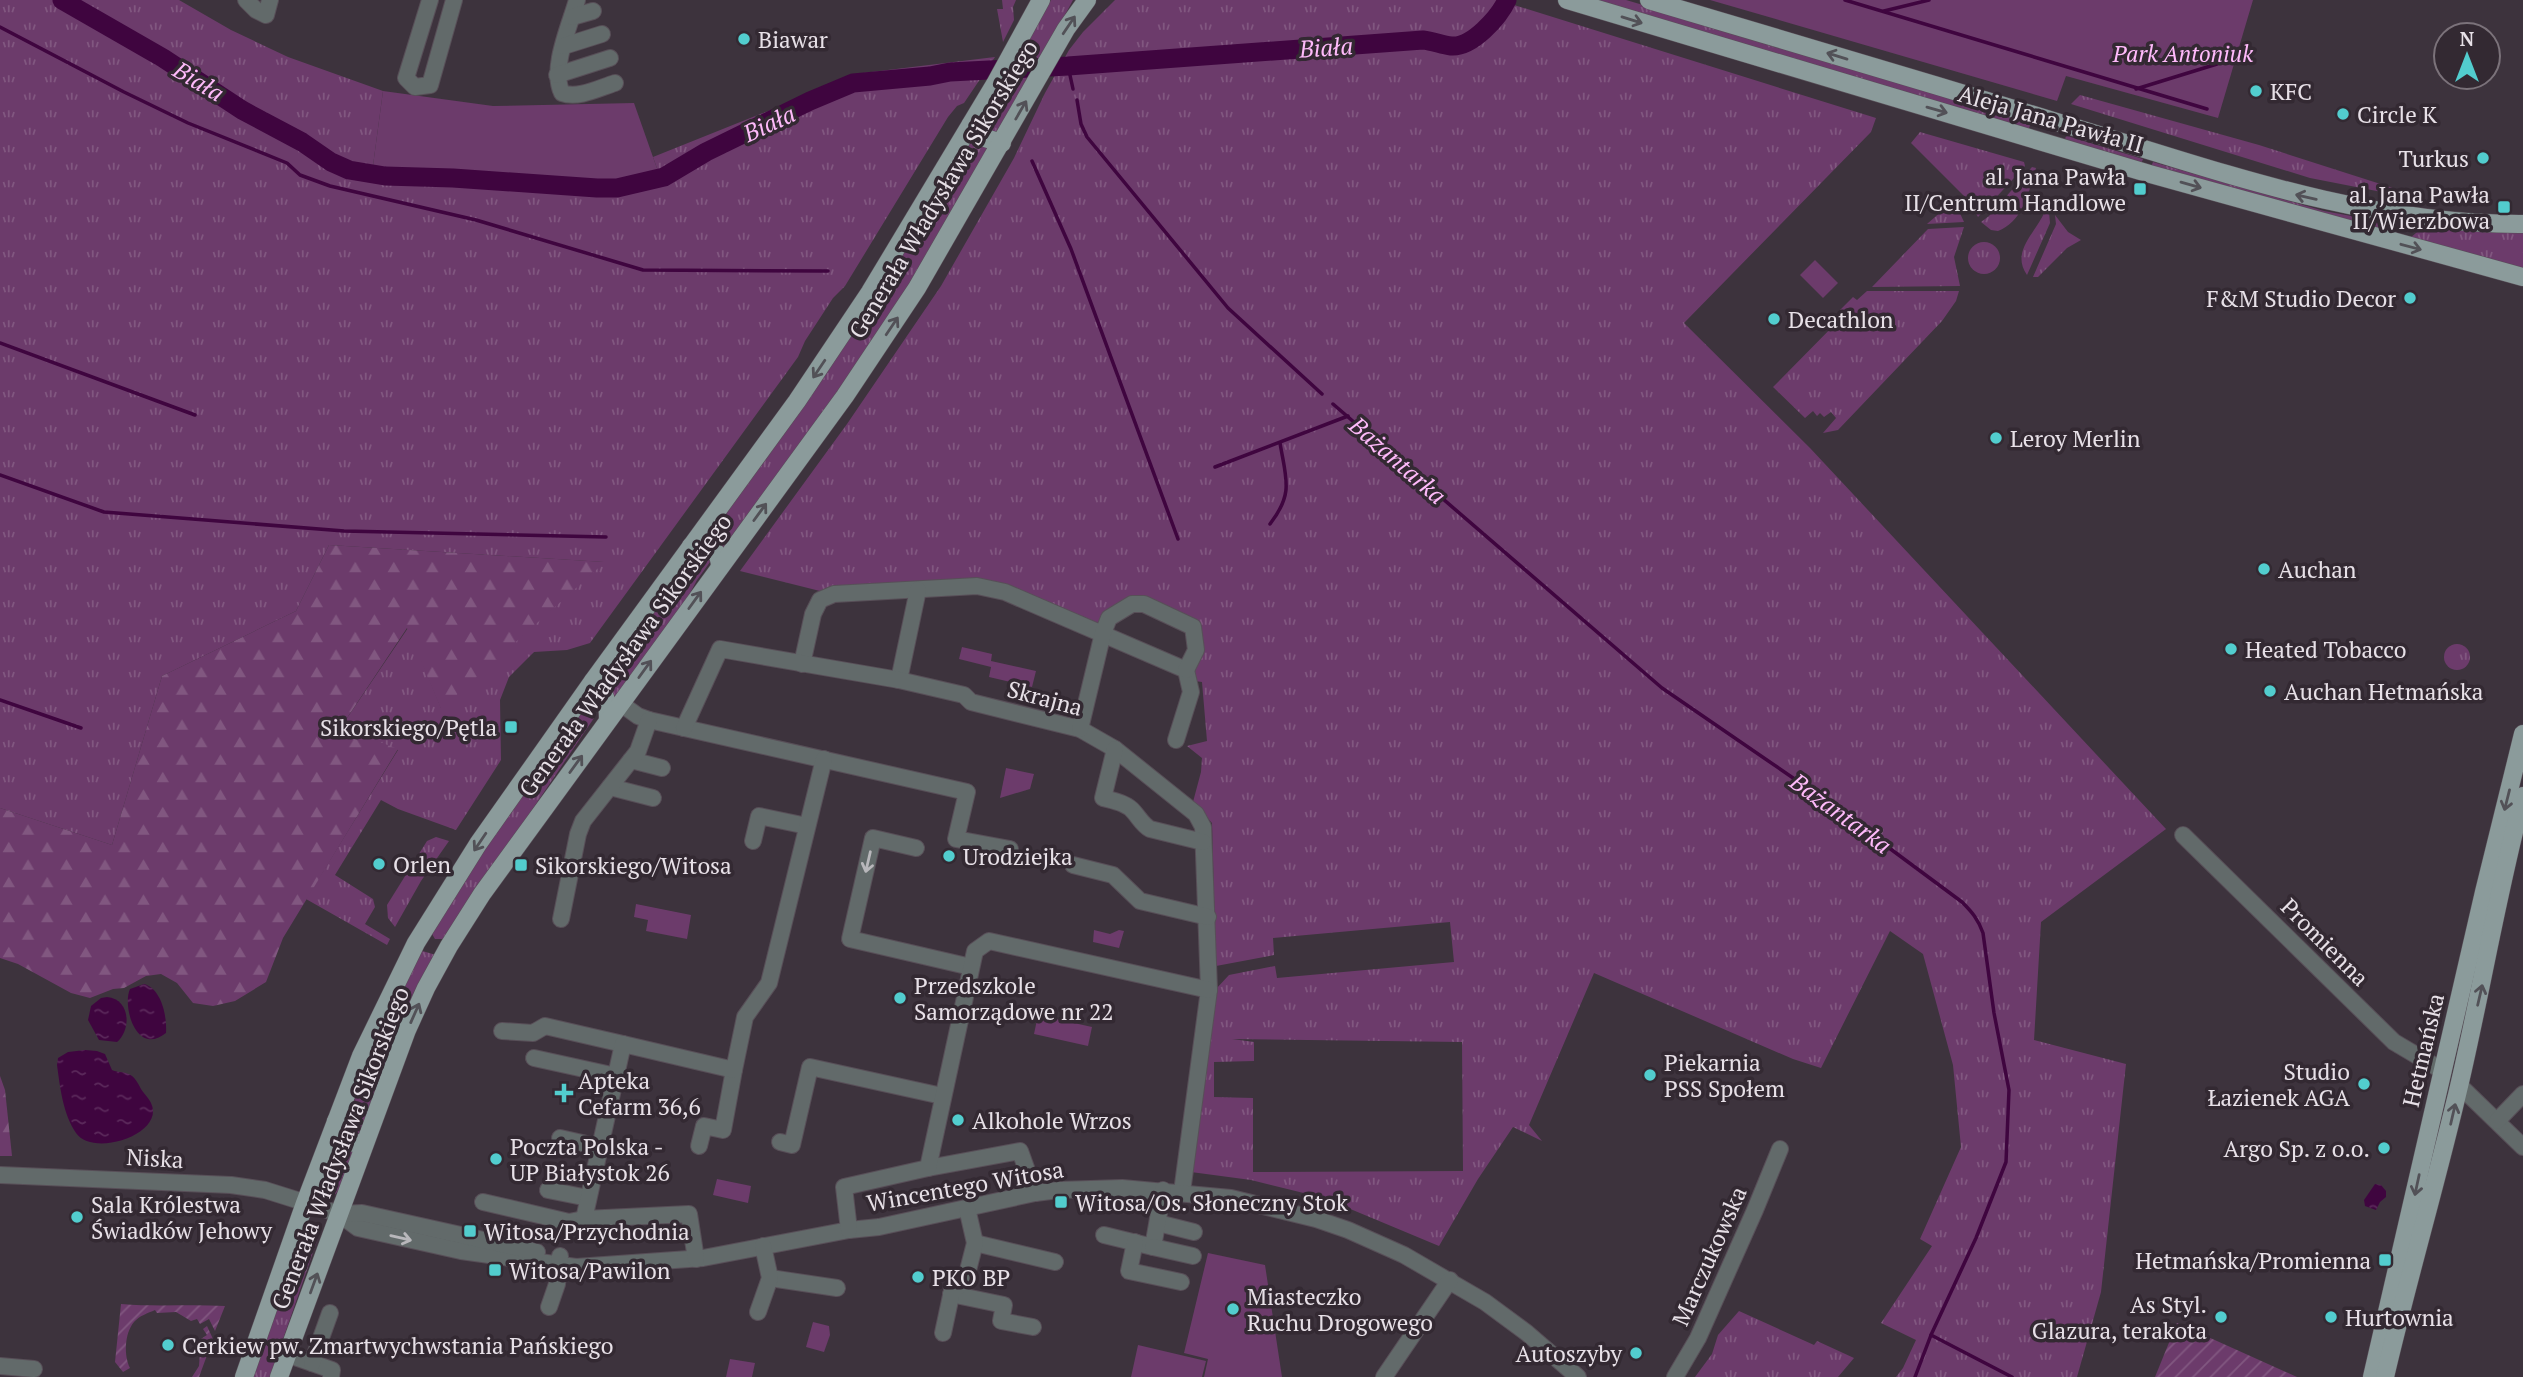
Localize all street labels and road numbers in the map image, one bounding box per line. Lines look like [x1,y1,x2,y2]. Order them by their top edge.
street label: Generała Władysława Sikorskiego [841,34,1045,344]
street label: Aleja Jana Pawła II [1955,78,2147,160]
street label: Generała Władysława Sikorskiego [512,507,738,803]
street label: Skrajna [1004,673,1086,723]
street label: Promienna [2274,891,2376,993]
street label: Generała Władysława Sikorskiego [264,982,416,1314]
street label: Hetmańska [2395,990,2451,1110]
street label: Niska [126,1141,185,1175]
street label: Wincentego Witosa [864,1153,1066,1219]
street label: Marczukowska [1664,1181,1754,1331]

